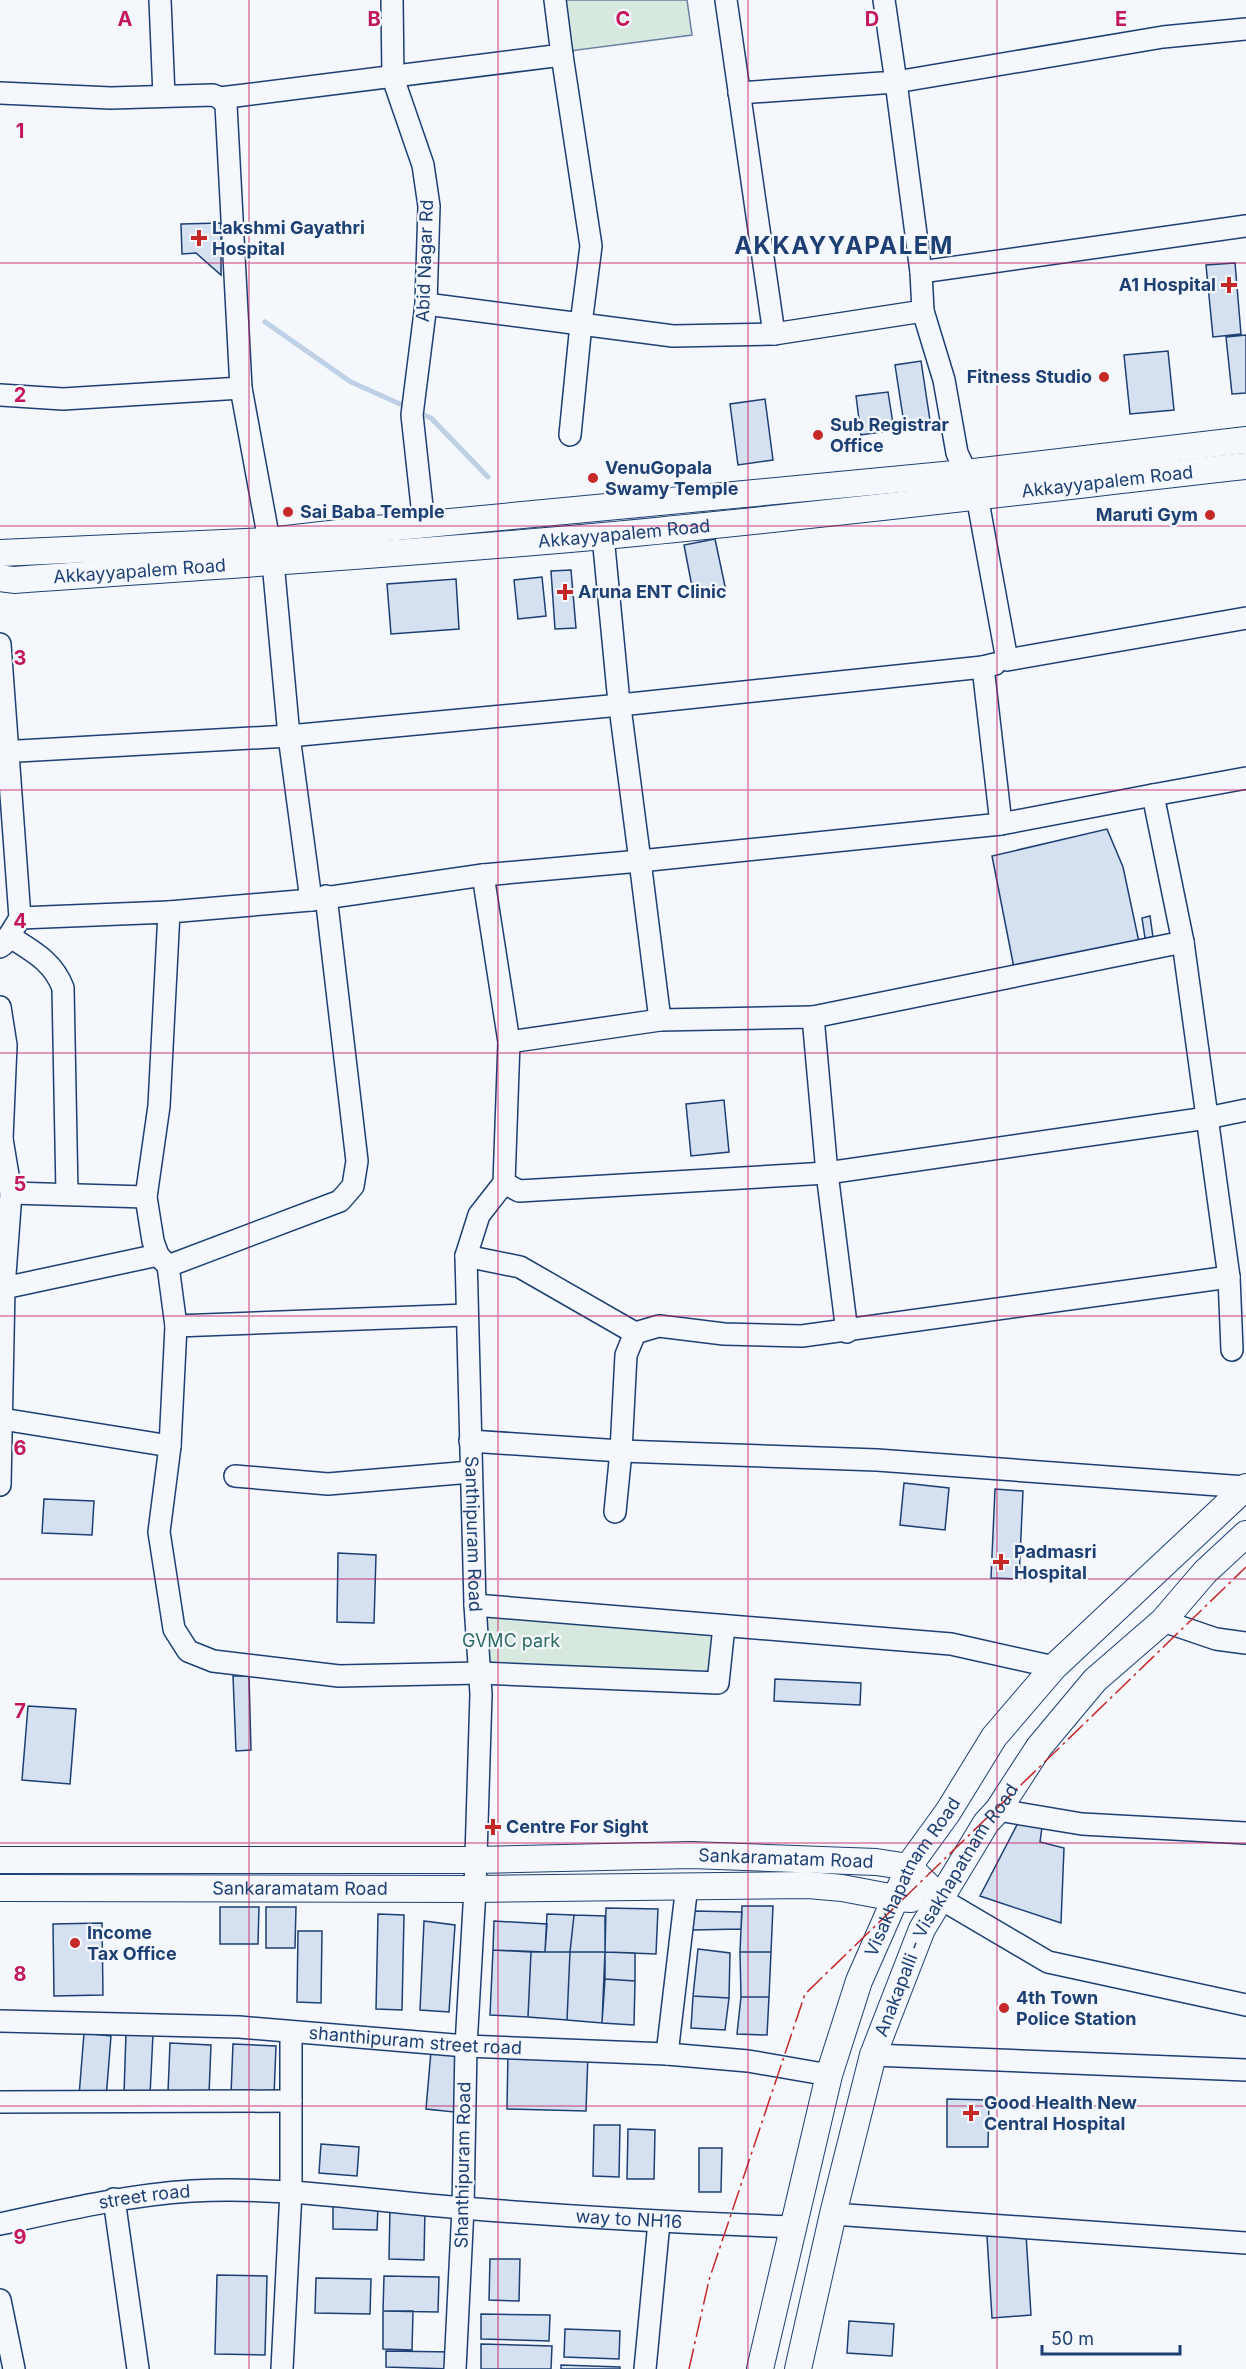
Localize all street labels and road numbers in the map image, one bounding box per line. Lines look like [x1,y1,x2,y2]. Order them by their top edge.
street label: Abid Nagar Rd [412,199,437,323]
street label: Akkayyapalem Road [1020,461,1194,501]
street label: Akkayyapalem Road [537,515,711,552]
street label: Akkayyapalem Road [53,554,227,587]
street label: Santhipuram Road [461,1456,486,1613]
street label: Anakapalli - Visakhapatnam Road [870,1780,1022,2040]
street label: Visakhapatnam Road [860,1793,964,1960]
street label: Sankaramatam Road [698,1844,874,1872]
street label: Sankaramatam Road [212,1877,388,1899]
street label: shanthipuram street road [308,2022,522,2058]
street label: Shanthipuram Road [451,2082,474,2248]
street label: street road [97,2180,191,2213]
street label: way to NH16 [575,2205,683,2232]

